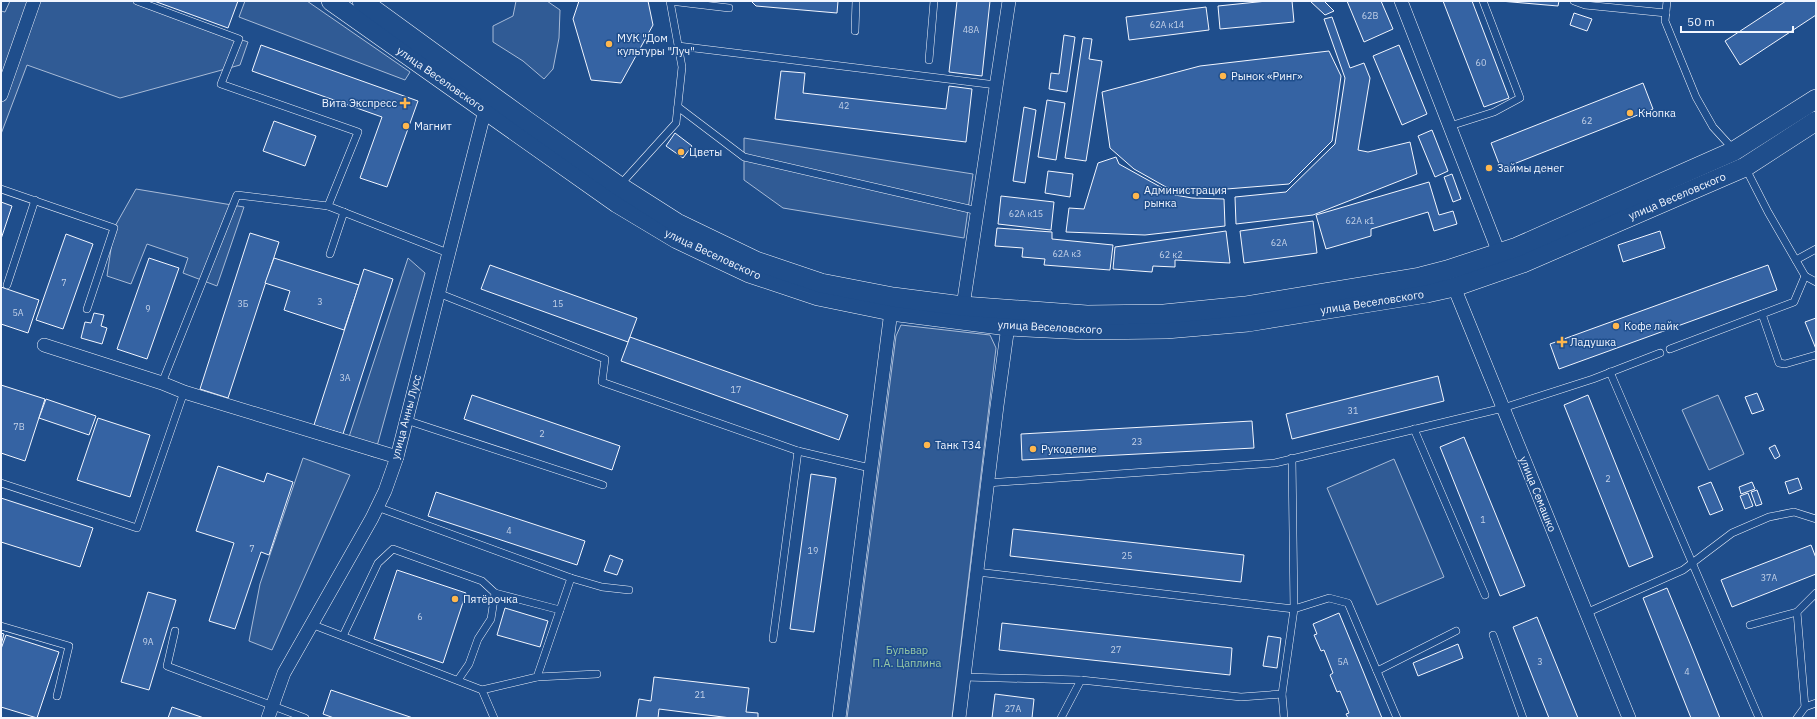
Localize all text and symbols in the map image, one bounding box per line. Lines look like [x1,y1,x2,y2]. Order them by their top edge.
scale bar [1681,8,1793,34]
house number: 62В [1362,10,1378,21]
text: 50 m [1687,14,1715,29]
house number: 62А к14 [1150,19,1184,30]
house number: 48А [963,24,980,35]
place label: МУК "Дом культуры "Луч" [617,31,695,58]
marker: МУК "Дом культуры "Луч" [604,39,614,49]
street label: улица Веселовского [394,43,488,115]
house number: 60 [1476,57,1486,68]
place label: Рынок «Ринг» [1231,69,1303,83]
marker: Рынок «Ринг» [1218,71,1228,81]
place label: Вита Экспресс [322,96,397,110]
marker: Вита Экспресс [400,98,410,108]
house number: 42 [839,100,849,111]
place label: Кнопка [1638,106,1676,120]
marker: Кнопка [1625,108,1635,118]
house number: 62 [1582,115,1592,126]
place label: Магнит [414,119,452,133]
marker: Магнит [401,121,411,131]
place label: Цветы [689,145,722,159]
marker: Цветы [676,147,686,157]
place label: Займы денег [1497,161,1564,175]
marker: Займы денег [1484,163,1494,173]
street label: улица Веселовского [1626,169,1728,223]
place label: Администрация рынка [1144,183,1227,210]
marker: Администрация рынка [1131,191,1141,201]
house number: 62А к15 [1009,208,1043,219]
house number: 62А к1 [1345,215,1375,226]
street label: улица Веселовского [663,226,763,282]
house number: 62А [1271,237,1288,248]
house number: 62А к3 [1052,248,1082,259]
house number: 62 к2 [1159,249,1183,260]
house number: 7 [61,277,67,288]
street label: улица Веселовского [1319,287,1425,317]
house number: 3 [317,296,323,307]
house number: 3Б [237,298,249,309]
house number: 15 [553,298,563,309]
house number: 9 [145,303,151,314]
house number: 5А [12,307,24,318]
street label: улица Веселовского [997,317,1103,337]
place label: Кофе лайк [1624,319,1679,333]
marker: Кофе лайк [1611,321,1621,331]
place label: Ладушка [1570,335,1616,349]
marker: Ладушка [1557,337,1567,347]
house number: 3А [339,372,351,383]
street label: улица Анны Лусс [388,373,424,461]
house number: 17 [731,384,741,395]
house number: 31 [1348,405,1358,416]
house number: 7В [13,421,25,432]
house number: 2 [539,428,545,439]
house number: 23 [1132,436,1142,447]
place label: Танк T34 [935,438,981,452]
marker: Танк T34 [922,440,932,450]
place label: Рукоделие [1041,442,1097,456]
marker: Рукоделие [1028,444,1038,454]
street label: улица Семашко [1516,454,1560,534]
house number: 2 [1605,473,1611,484]
house number: 1 [1480,514,1486,525]
house number: 4 [506,525,512,536]
house number: 7 [249,543,255,554]
house number: 19 [808,545,818,556]
house number: 25 [1122,550,1132,561]
house number: 37А [1761,572,1778,583]
place label: Пятёрочка [463,592,518,606]
marker: Пятёрочка [450,594,460,604]
house number: 6 [417,611,423,622]
house number: 9А [142,636,154,647]
park label: Бульвар П.А. Цаплина [873,643,942,670]
house number: 27 [1111,644,1121,655]
house number: 5А [1337,656,1349,667]
house number: 3 [1537,656,1543,667]
house number: 4 [1684,666,1690,677]
house number: 21 [695,689,705,700]
house number: 27А [1005,703,1022,714]

